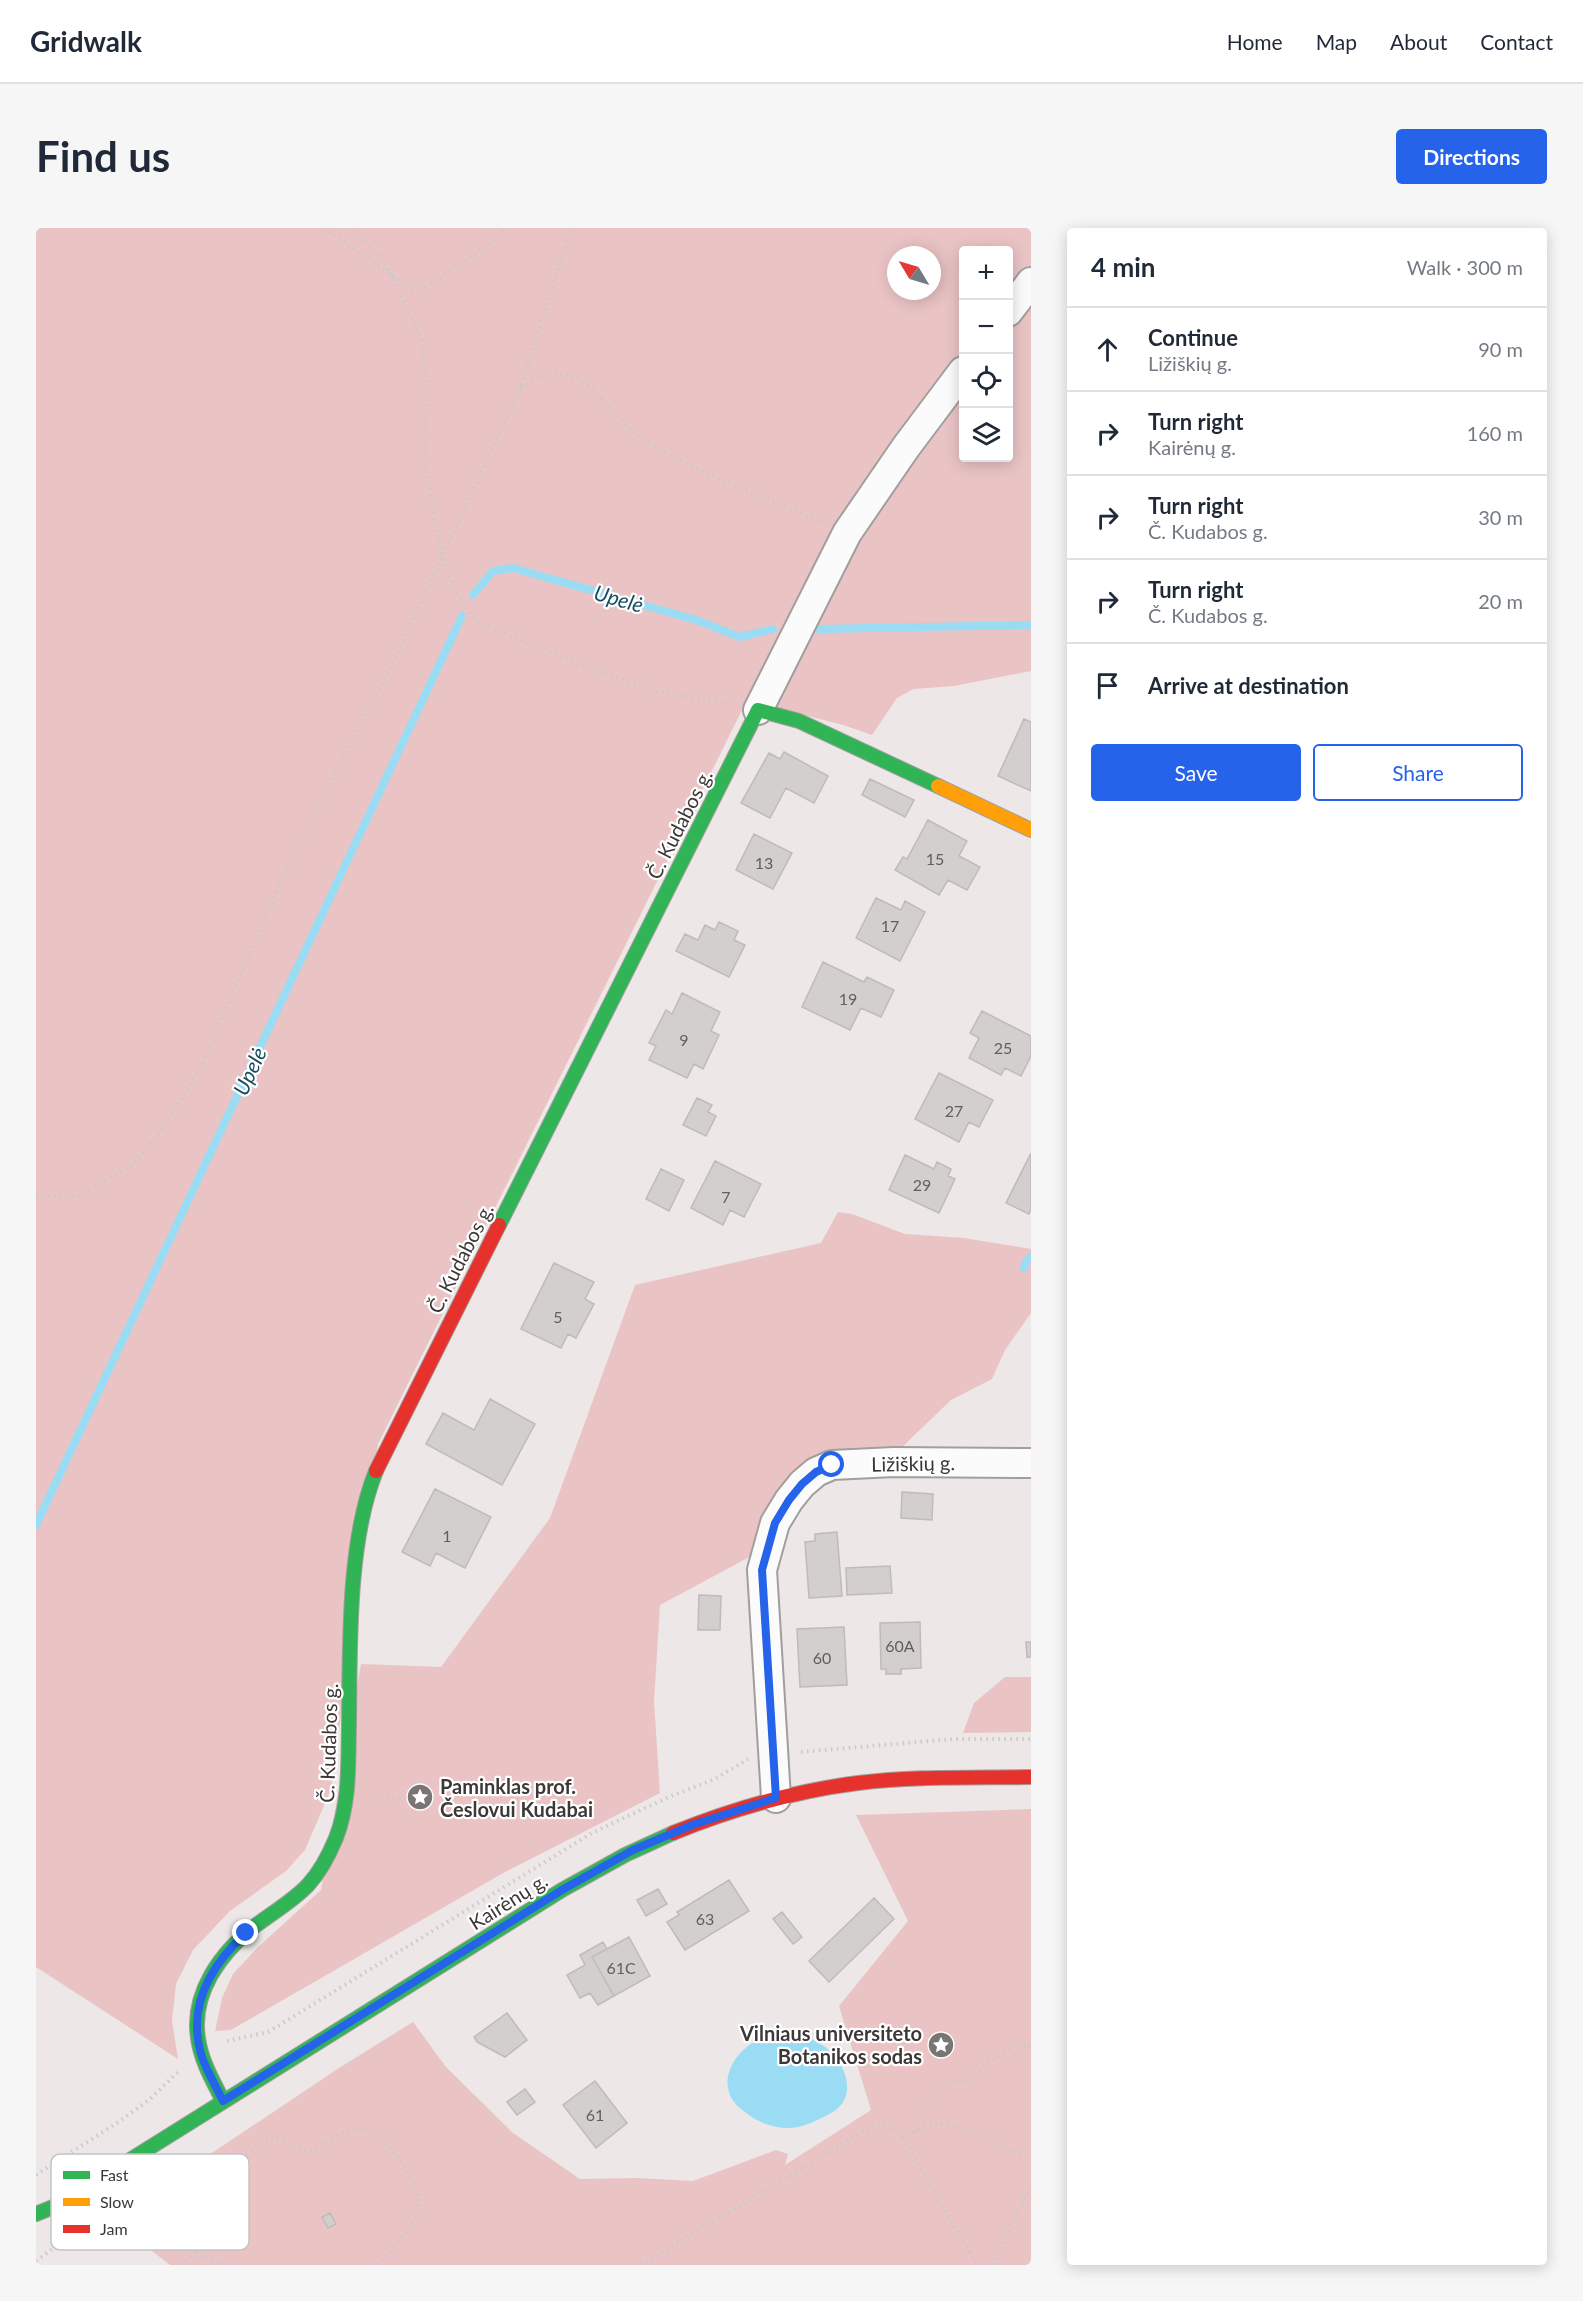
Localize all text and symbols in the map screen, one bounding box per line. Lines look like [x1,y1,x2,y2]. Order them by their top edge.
text: Gridwalk [30,24,142,58]
text: Home [1227,29,1283,54]
text: Map [1316,29,1357,54]
text: About [1390,29,1447,54]
text: Contact [1480,29,1553,54]
button: Directions [1396,129,1547,184]
text: Find us [36,131,170,181]
north arrow [887,246,941,300]
map controls [959,246,1013,462]
button: + [959,246,1013,300]
text: 4 min [1091,251,1155,283]
text: Walk · 300 m [1407,255,1523,279]
button: − [959,300,1013,354]
text: Continue [1148,324,1238,351]
icon: ahead [1091,333,1124,366]
text: 90 m [1478,337,1523,361]
text: Ližiškių g. [1148,351,1232,375]
button: locate [959,354,1013,408]
button: layers [959,408,1013,462]
text: Turn right [1148,408,1243,435]
icon: right [1091,417,1124,450]
text: 160 m [1467,421,1523,445]
text: Kairėnų g. [1148,435,1236,459]
text: Turn right [1148,492,1243,519]
icon: right [1091,501,1124,534]
text: 30 m [1478,505,1523,529]
text: Č. Kudabos g. [1148,519,1268,543]
text: Turn right [1148,576,1243,603]
water label: Upelė [592,579,646,617]
icon: right [1091,585,1124,618]
text: 20 m [1478,589,1523,613]
text: Č. Kudabos g. [1148,603,1268,627]
icon: arrive [1091,669,1124,702]
text: Arrive at destination [1148,672,1349,699]
button: Save [1091,744,1301,801]
button: Share [1313,744,1523,801]
street label: Č. Kudabos g. [641,765,717,883]
house number: 15 [926,849,944,868]
house number: 13 [755,853,773,872]
house number: 17 [881,916,899,935]
house number: 19 [839,989,857,1008]
house number: 9 [679,1030,689,1049]
house number: 25 [994,1038,1012,1057]
water label: Upelė [227,1043,271,1099]
house number: 27 [945,1101,963,1120]
house number: 29 [913,1175,931,1194]
house number: 7 [721,1187,731,1206]
street label: Č. Kudabos g. [422,1199,498,1317]
house number: 5 [553,1307,563,1326]
street label: Ližiškių g. [871,1450,955,1476]
route start [818,1451,844,1477]
house number: 1 [442,1526,452,1545]
house number: 60A [885,1636,915,1655]
house number: 60 [813,1648,831,1667]
street label: Č. Kudabos g. [314,1683,342,1803]
place label: Paminklas prof. Česlovui Kudabai [440,1774,593,1821]
place icon: Paminklas prof. Česlovui Kudabai [405,1782,435,1812]
street label: Kairėnų g. [464,1868,552,1934]
house number: 63 [696,1909,714,1928]
route end [232,1919,258,1945]
house number: 61C [606,1958,636,1977]
place label: Vilniaus universiteto Botanikos sodas [739,2021,922,2068]
place icon: Vilniaus universiteto Botanikos sodas [926,2030,956,2060]
house number: 61 [586,2105,604,2124]
legend [51,2154,249,2250]
text: Fast [100,2165,129,2184]
text: Slow [100,2192,134,2211]
text: Jam [100,2219,128,2238]

